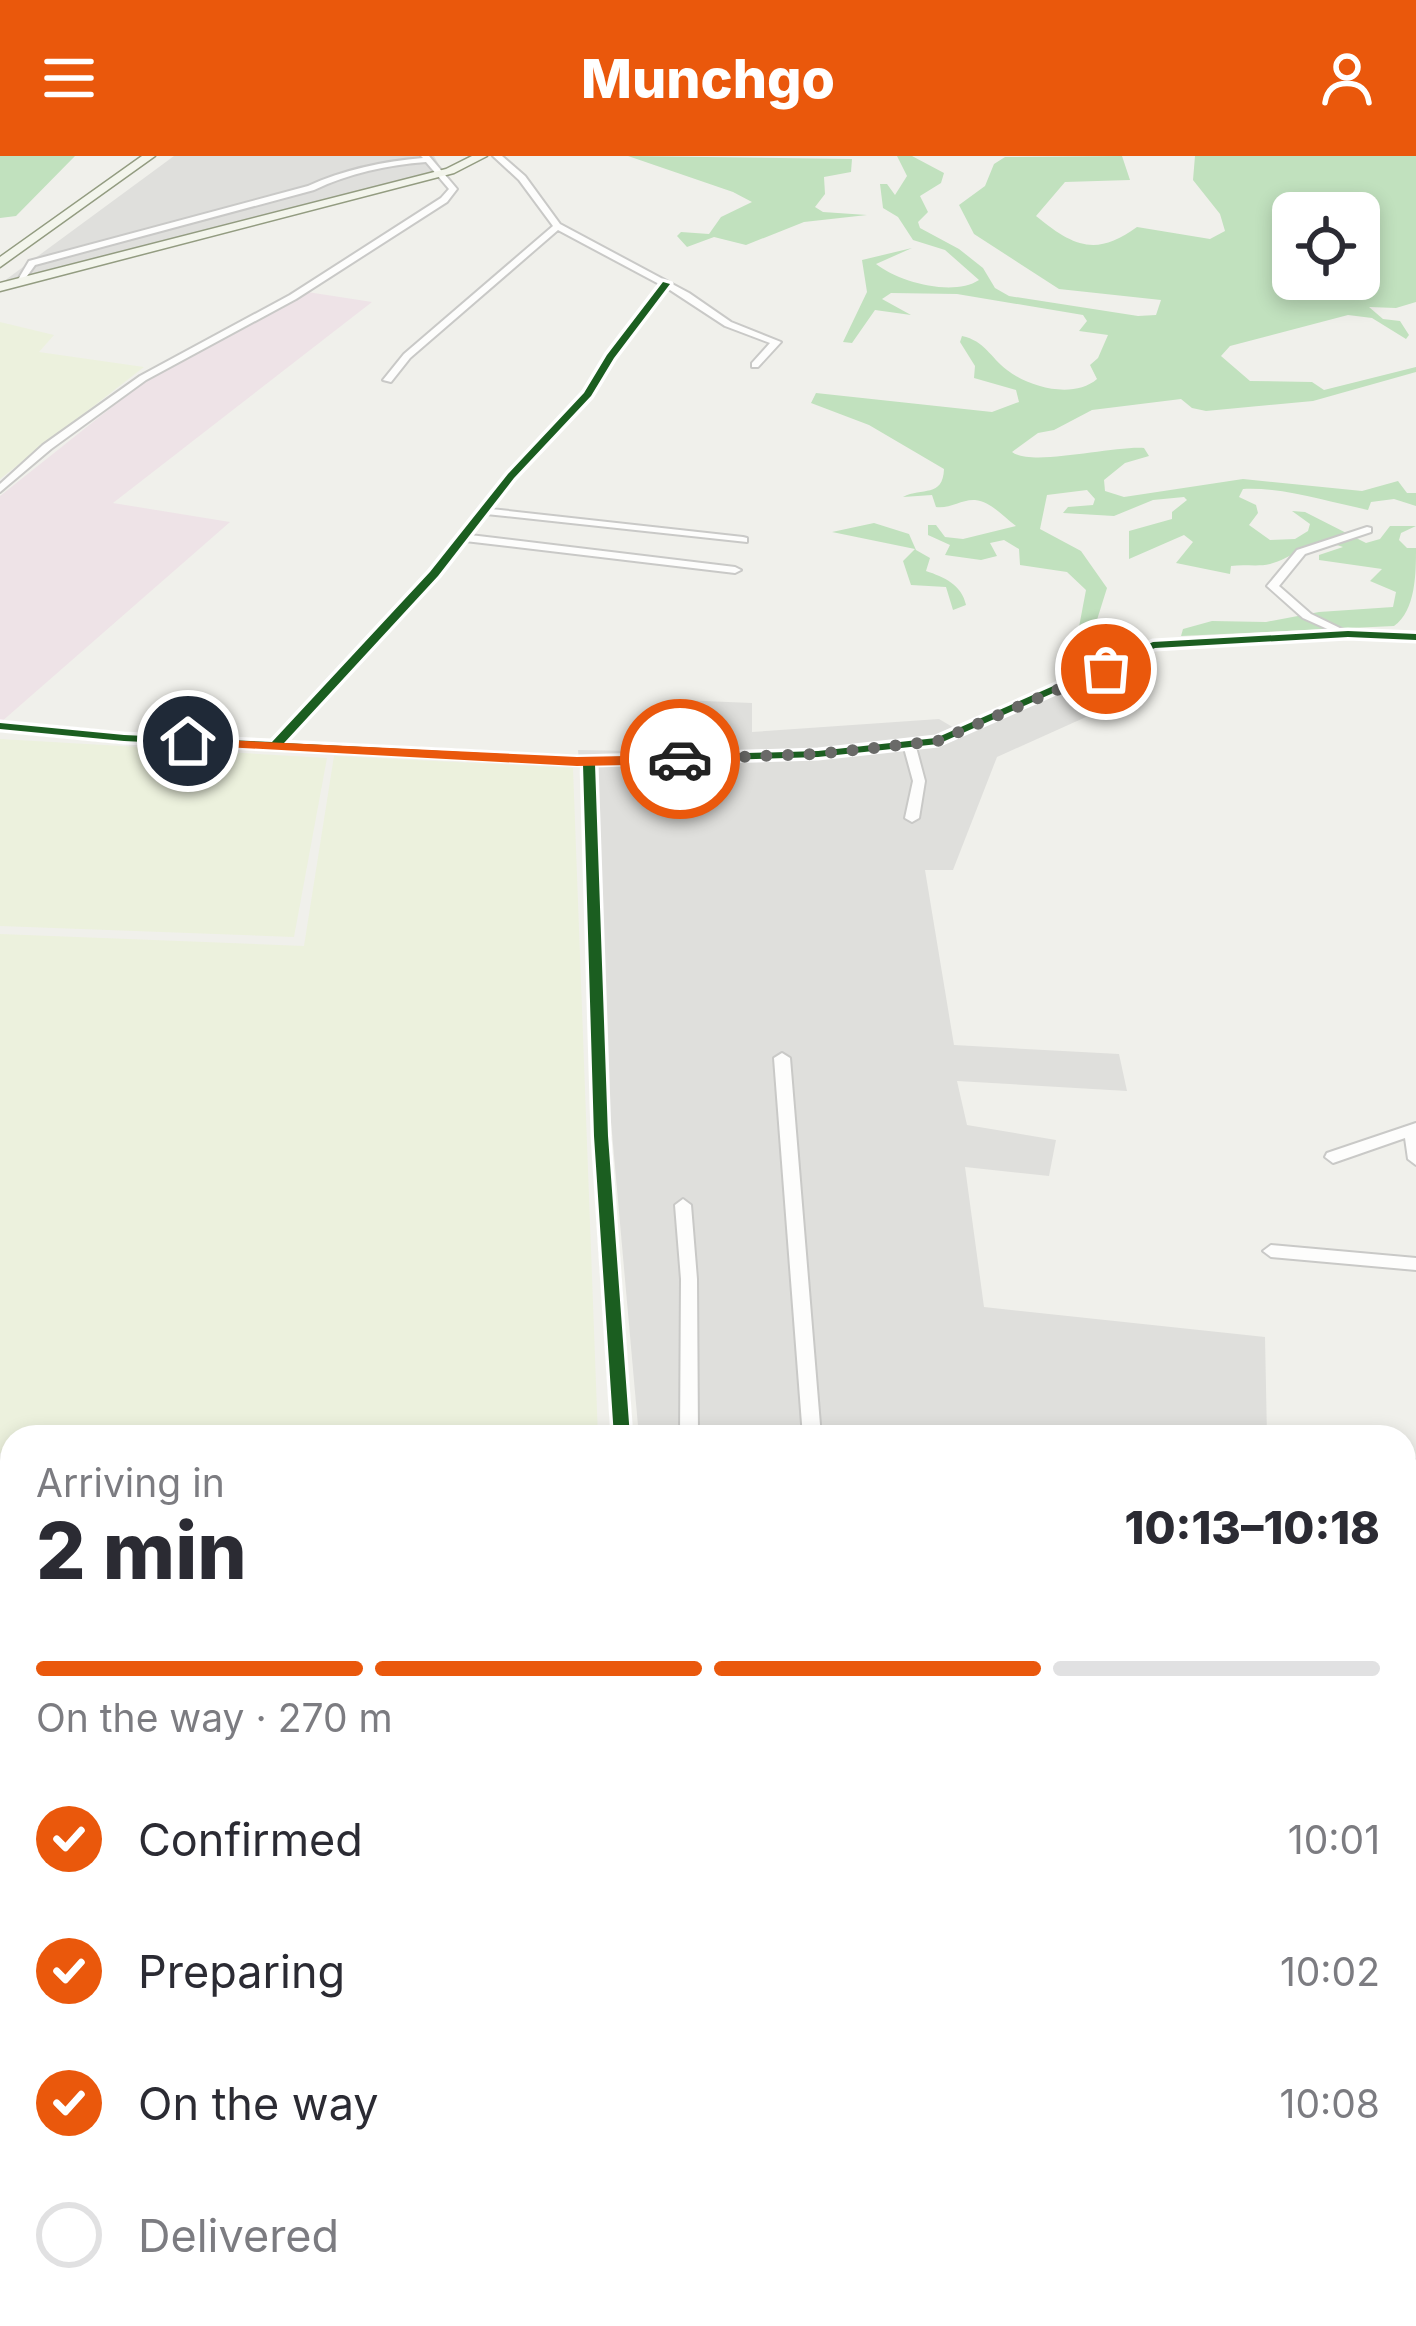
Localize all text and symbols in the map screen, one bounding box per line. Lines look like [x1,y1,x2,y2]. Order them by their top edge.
icon: menu [36,45,102,111]
icon: person [1314,45,1380,111]
text: Munchgo [581,46,835,111]
map controls [1272,192,1380,300]
button: locate [1272,192,1380,300]
pin [1055,618,1157,720]
icon: bag [1073,636,1139,702]
pin [137,690,239,792]
courier [620,699,740,819]
icon: home [155,708,221,774]
icon: car [647,726,713,792]
text: Arriving in [36,1459,225,1506]
text: 10:13–10:18 [1125,1500,1380,1555]
text: 2 min [36,1503,247,1598]
text: On the way · 270 m [36,1694,393,1741]
icon: check [36,1806,102,1872]
text: Confirmed [138,1812,363,1867]
text: 10:01 [1288,1816,1380,1863]
icon: check [36,1938,102,2004]
text: Preparing [138,1944,345,1999]
text: 10:02 [1280,1948,1380,1995]
icon: check [36,2070,102,2136]
text: On the way [138,2076,379,2131]
text: 10:08 [1280,2080,1380,2127]
text: Delivered [138,2208,339,2263]

